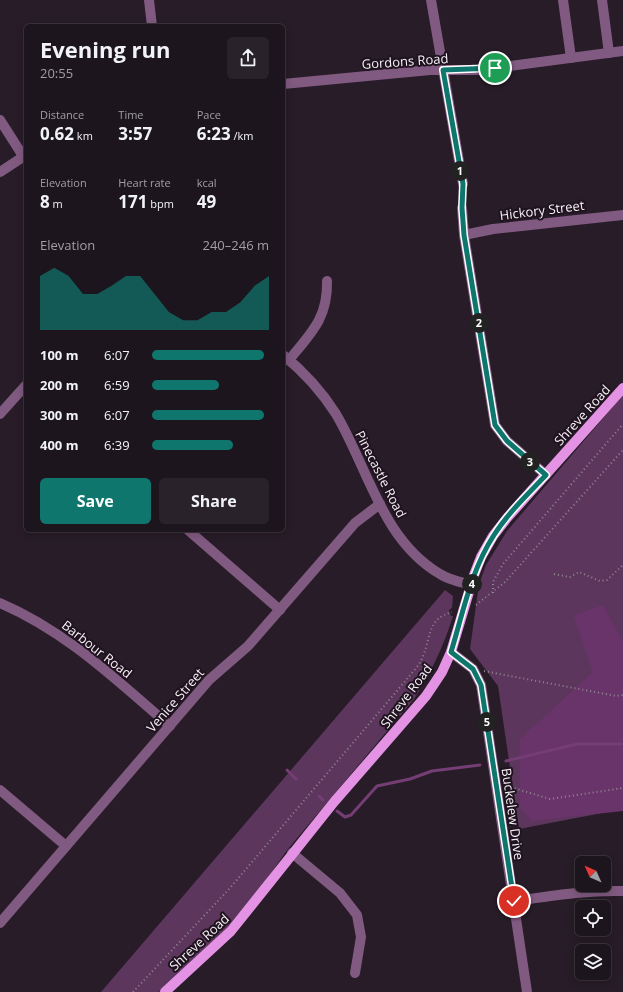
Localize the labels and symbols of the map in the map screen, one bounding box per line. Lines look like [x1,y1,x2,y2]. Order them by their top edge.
street label: Gordons Road [361,49,449,73]
pin [478,51,512,85]
pin: 1 [450,161,470,181]
street label: Hickory Street [499,196,586,224]
pin: 2 [469,313,489,333]
street label: Shreve Road [550,381,614,449]
street label: Pinecastle Road [351,427,411,521]
pin: 3 [520,452,540,472]
pin: 4 [462,574,482,594]
street label: Barbour Road [58,616,136,682]
street label: Shreve Road [376,660,436,732]
street label: Venice Street [142,664,208,736]
pin: 5 [477,712,497,732]
street label: Buckelew Drive [498,767,528,861]
north arrow [575,856,611,892]
pin [497,884,531,918]
street label: Shreve Road [165,910,233,974]

